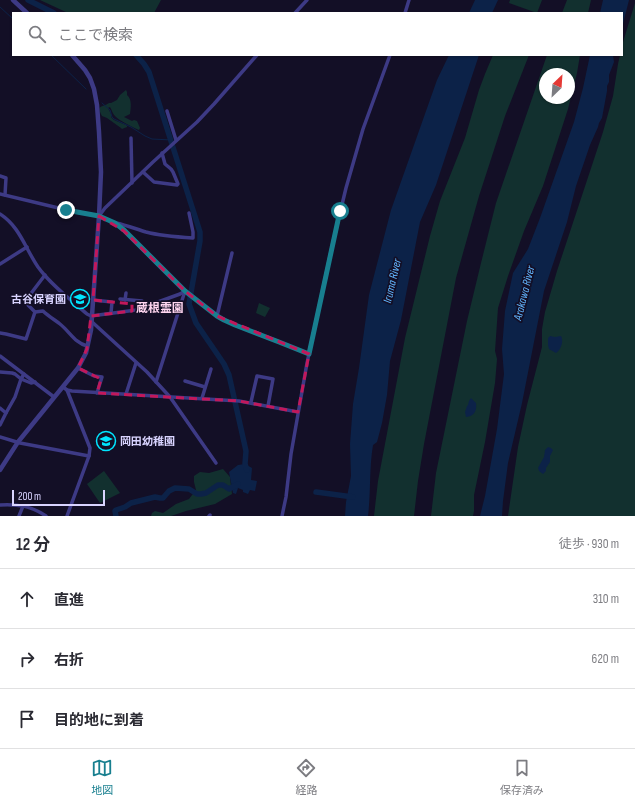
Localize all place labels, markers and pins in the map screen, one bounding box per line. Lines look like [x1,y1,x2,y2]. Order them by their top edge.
school or university icon: 古谷保育園 [69,288,91,310]
place label: 古谷保育園 [11,293,66,306]
school or university icon: 岡田幼稚園 [95,430,117,452]
place label: 岡田幼稚園 [120,435,175,448]

